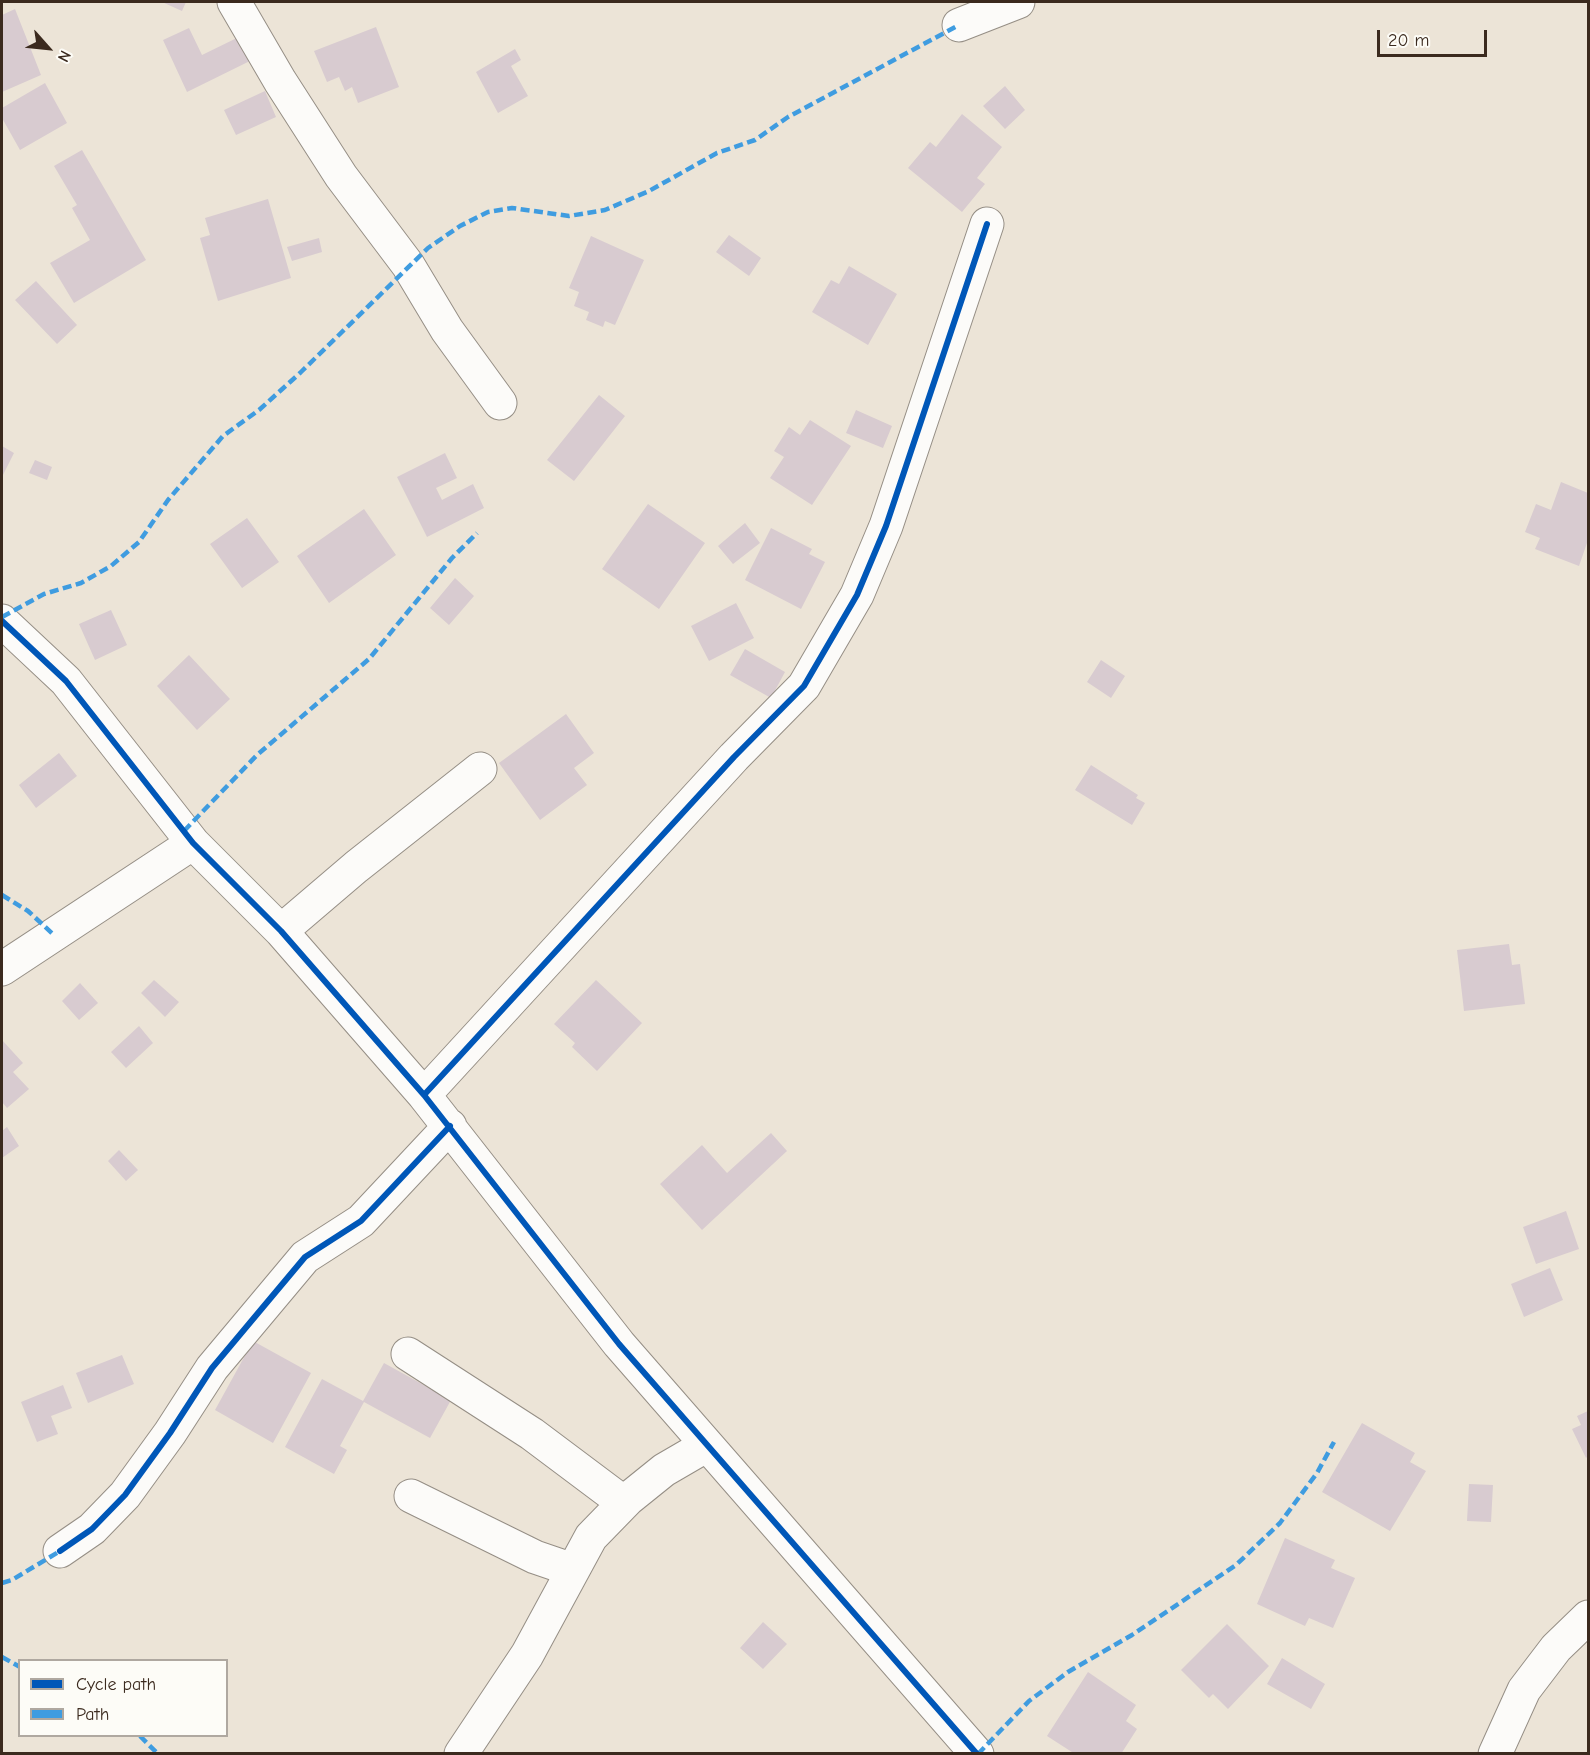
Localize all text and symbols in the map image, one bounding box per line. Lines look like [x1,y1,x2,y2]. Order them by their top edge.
north arrow [18,18,78,78]
scale bar [1380,18,1490,56]
text: 20 m [1388,30,1429,51]
text: N [54,47,74,65]
legend [18,1659,228,1737]
text: Cycle path [76,1674,156,1695]
text: Path [76,1704,109,1725]

